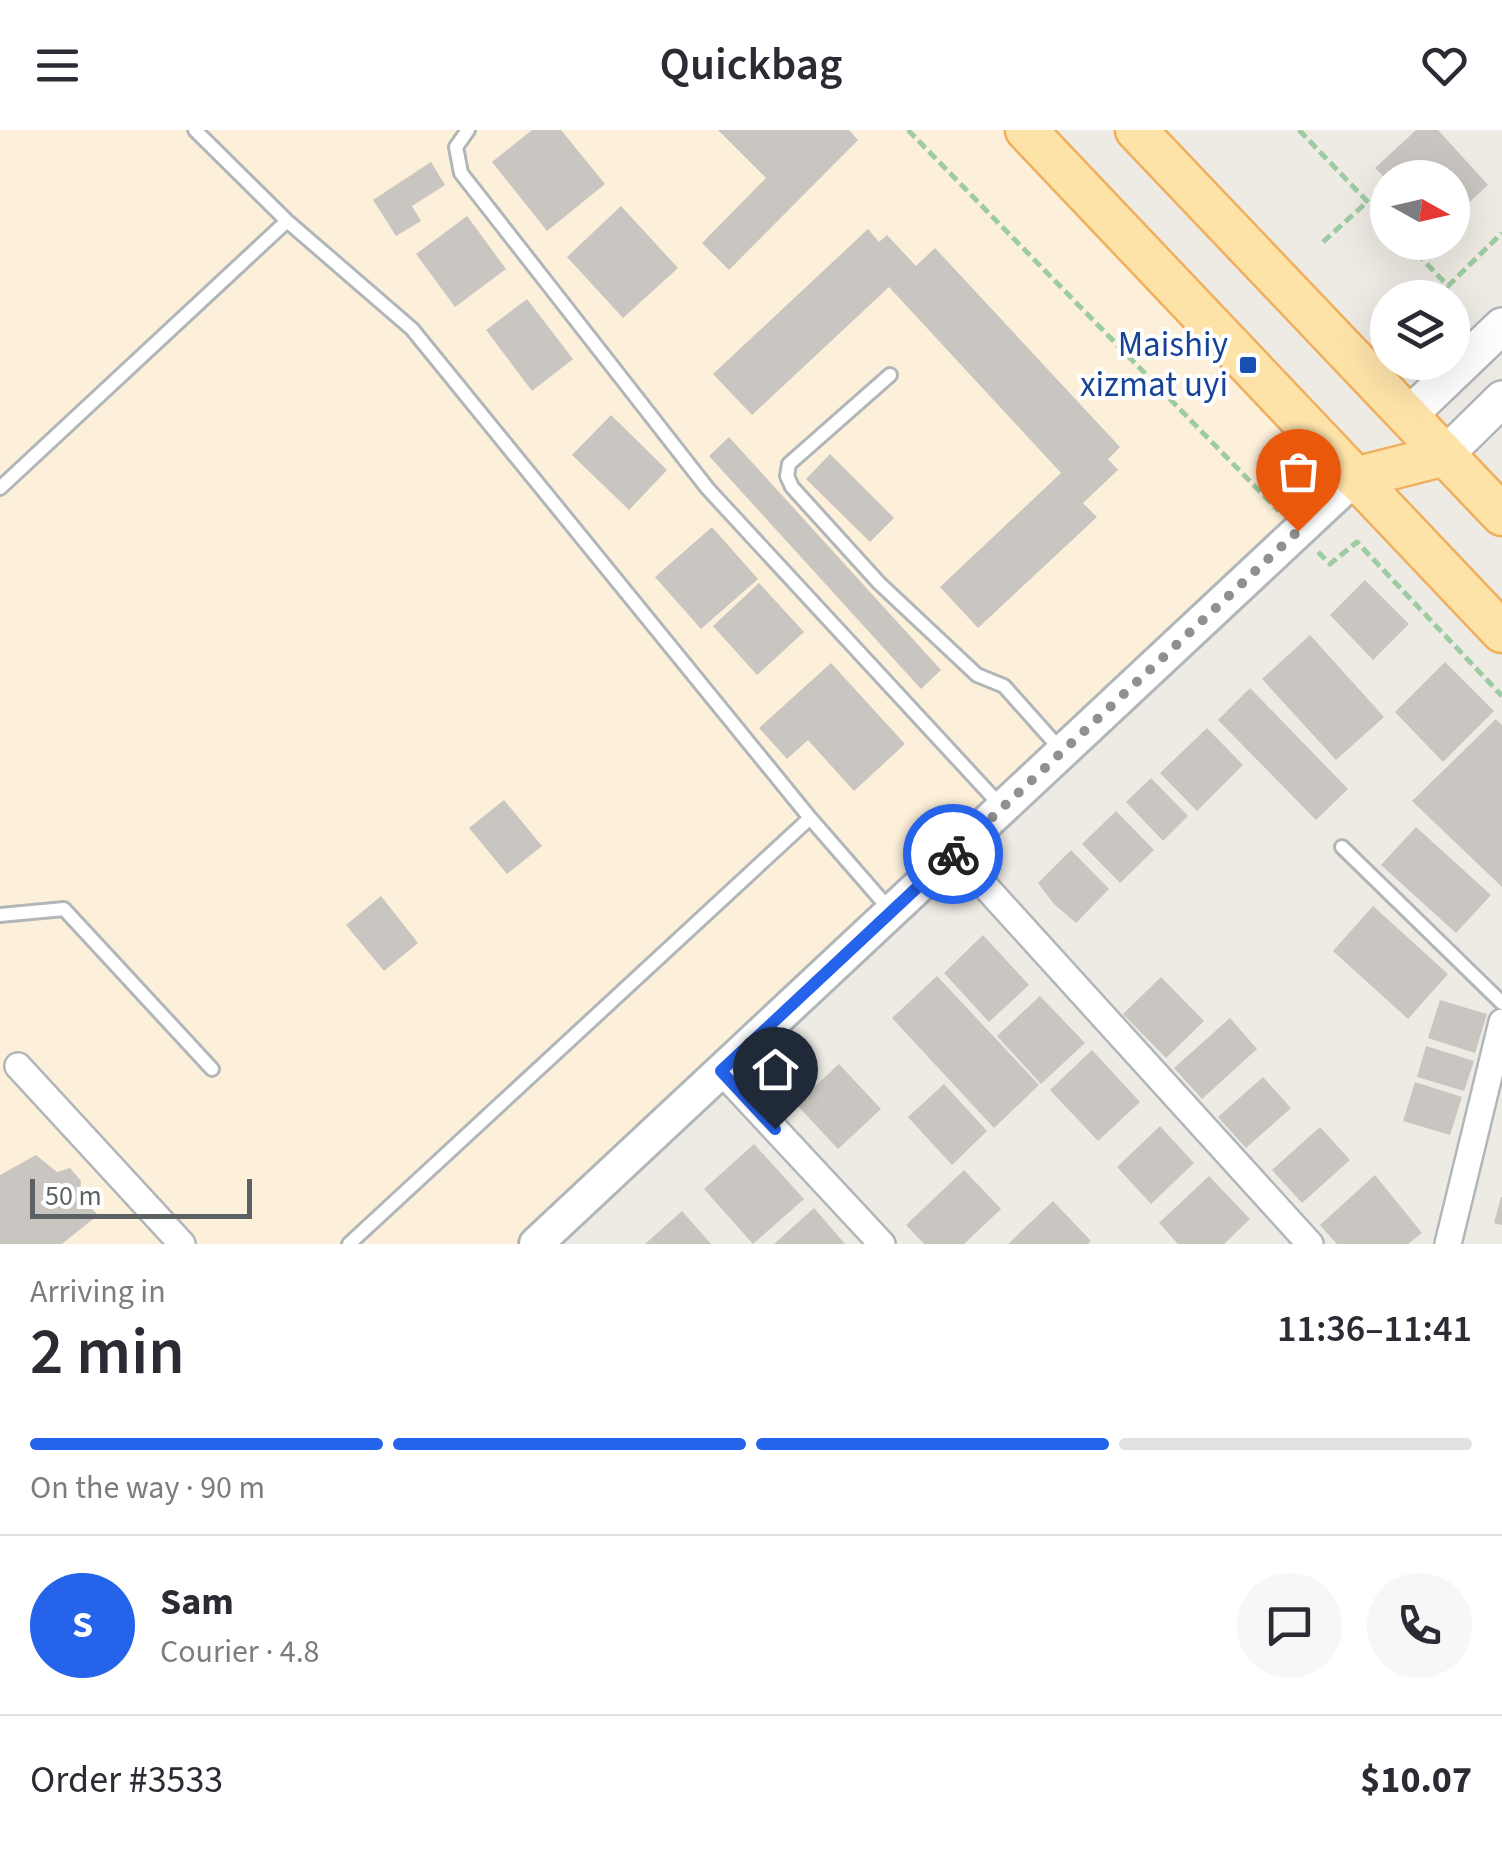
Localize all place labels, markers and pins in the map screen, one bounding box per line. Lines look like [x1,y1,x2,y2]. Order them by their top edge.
place label: Maishiy xizmat uyi [1080,320,1228,410]
marker: Maishiy xizmat uyi [1237,354,1259,376]
pin [1256,429,1341,532]
pin [733,1027,818,1130]

